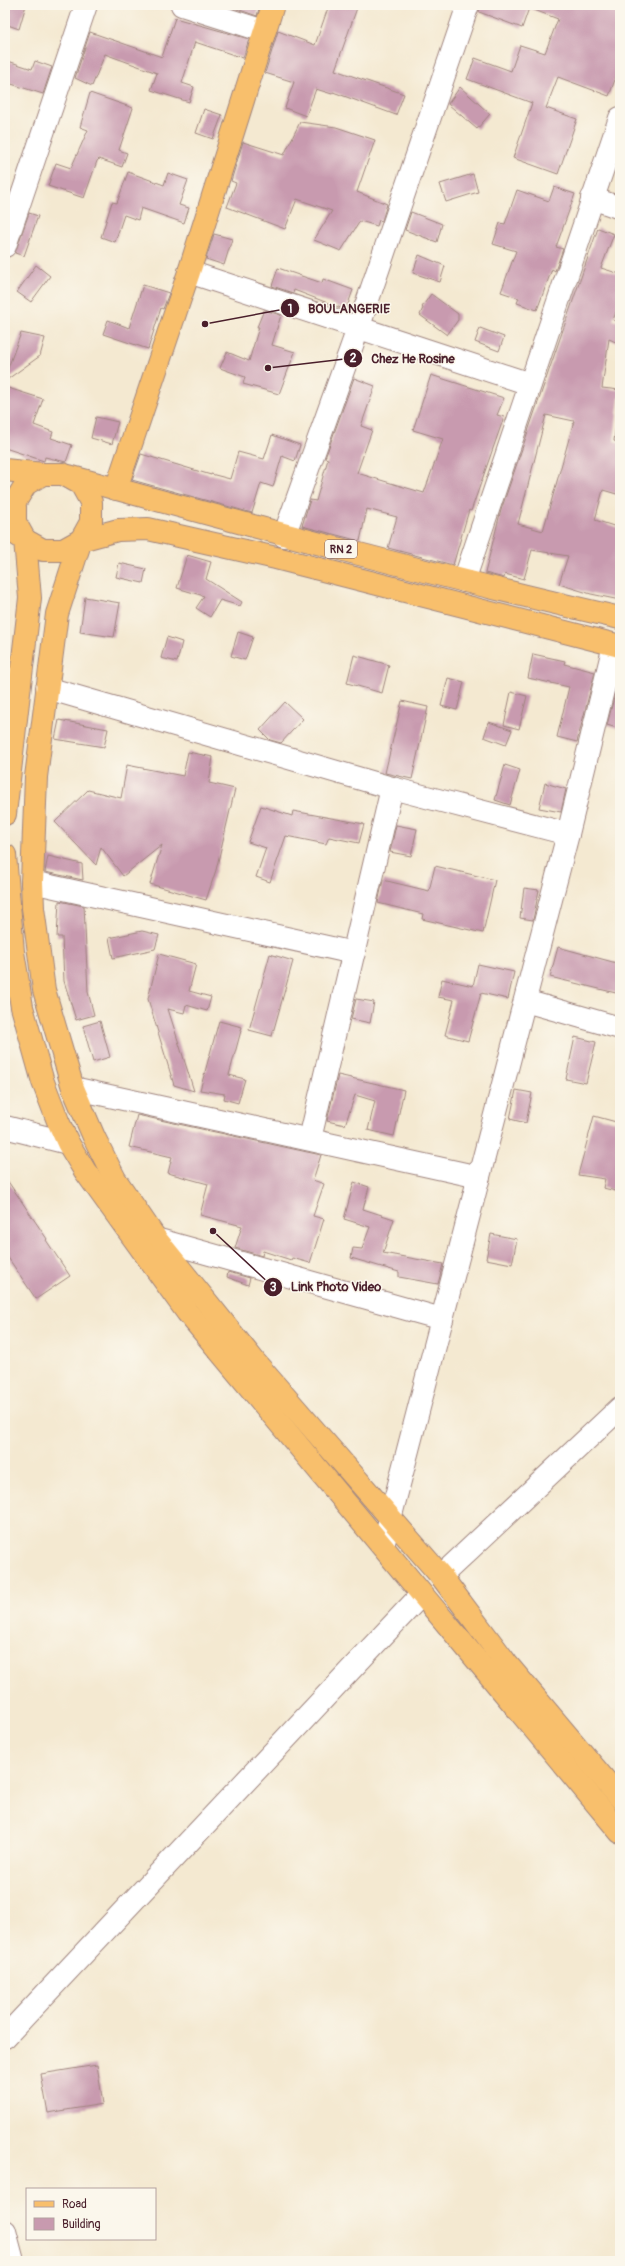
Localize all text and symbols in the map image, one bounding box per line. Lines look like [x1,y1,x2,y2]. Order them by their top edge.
callout: BOULANGERIE [280,296,398,321]
text: BOULANGERIE [308,301,390,317]
text: 1 [288,302,292,317]
callout: Chez He Rosine [343,346,462,371]
text: 2 [350,351,357,366]
text: Chez He Rosine [371,351,455,367]
road number: RN 2 [325,540,357,558]
callout: Link Photo Video [263,1274,389,1299]
text: Link Photo Video [291,1279,381,1295]
text: 3 [270,1280,277,1295]
legend [26,2188,156,2240]
text: Road [62,2197,87,2212]
text: Building [62,2217,101,2232]

